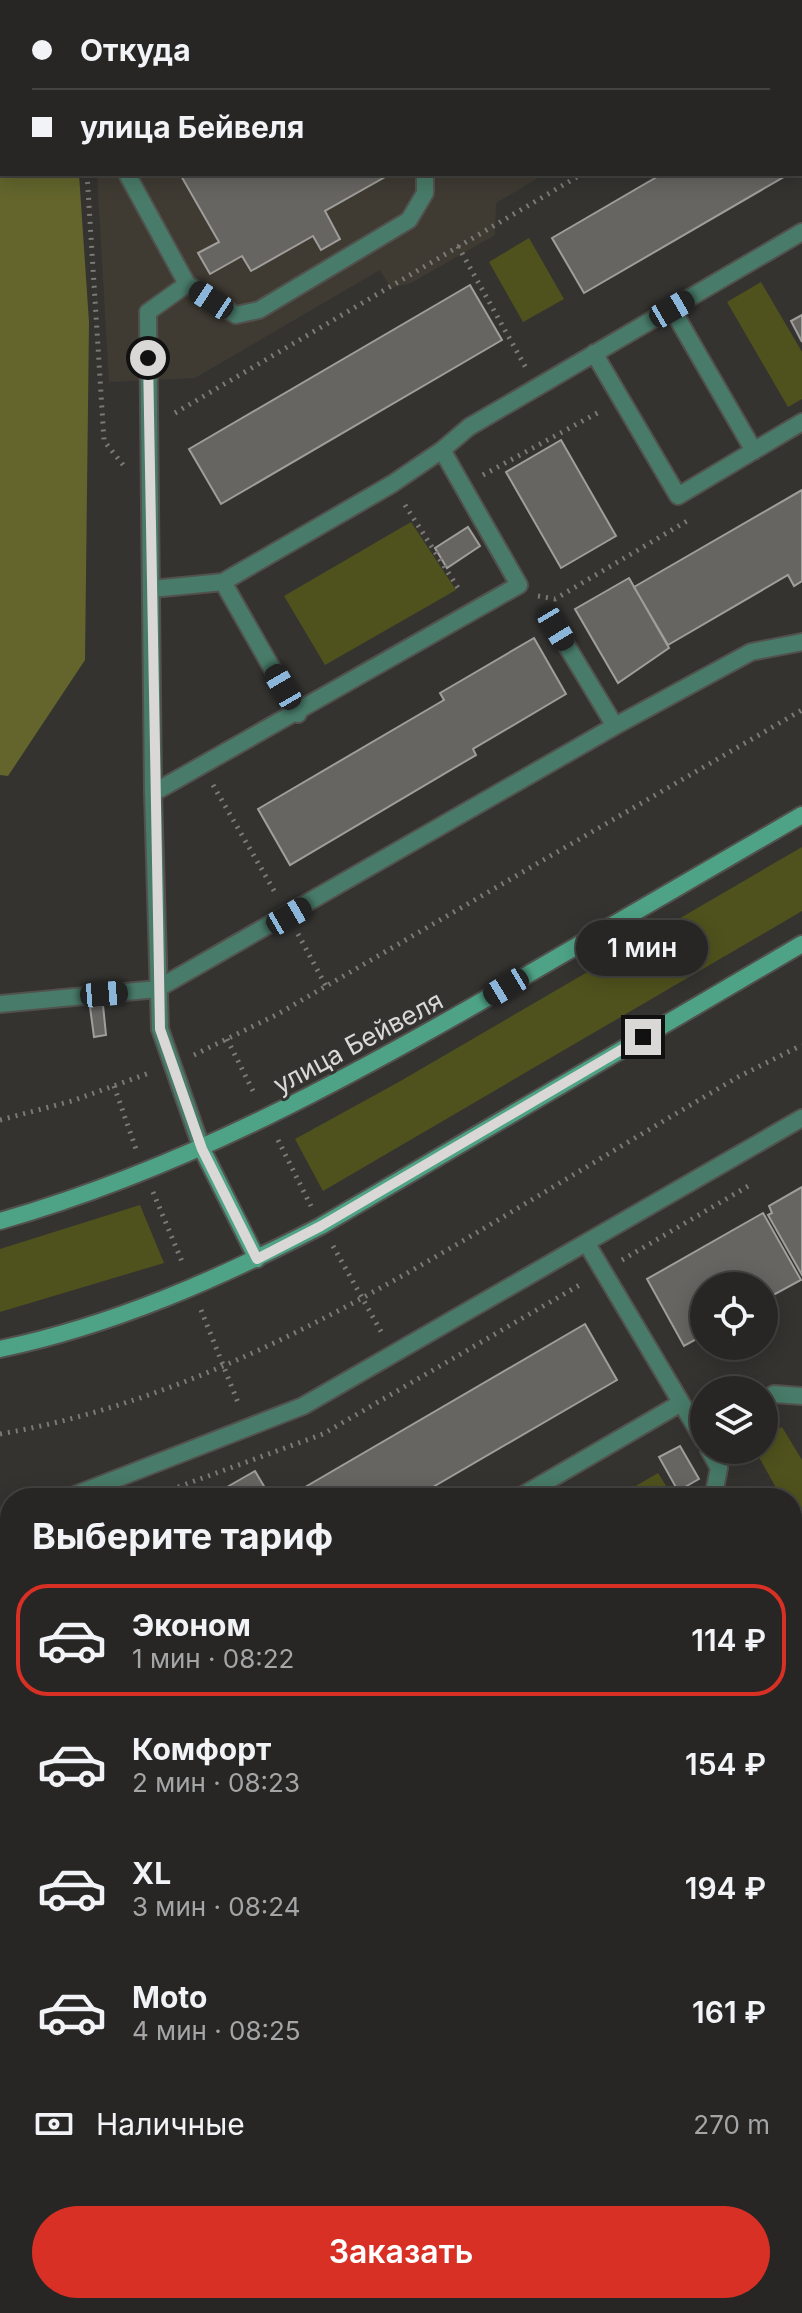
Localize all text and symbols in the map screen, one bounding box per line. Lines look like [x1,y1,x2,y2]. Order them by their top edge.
text: Откуда [80,32,191,68]
text: улица Бейвеля [80,109,304,145]
car [184,277,238,323]
car [645,287,699,331]
route start [130,340,166,376]
car [533,601,579,655]
car [261,660,305,714]
car [262,894,316,938]
callout: 1 мин [577,921,709,977]
text: 1 мин [607,932,677,963]
car [479,964,533,1010]
car [79,980,129,1008]
street label: улица Бейвеля [268,984,448,1100]
route end [625,1019,661,1055]
map controls [690,1272,778,1464]
button: locate [690,1272,778,1360]
button: layers [690,1376,778,1464]
text: Выберите тариф [32,1514,333,1558]
icon: car [36,1604,108,1676]
text: Эконом [132,1607,251,1643]
text: 114 ₽ [691,1622,766,1658]
text: 1 мин · 08:22 [132,1643,294,1674]
icon: car [36,1728,108,1800]
text: Комфорт [132,1731,271,1767]
text: 154 ₽ [685,1746,766,1782]
text: 2 мин · 08:23 [132,1767,300,1798]
icon: car [36,1852,108,1924]
text: XL [132,1855,171,1891]
text: 194 ₽ [685,1870,766,1906]
text: 3 мин · 08:24 [132,1891,300,1922]
icon: car [36,1976,108,2048]
text: Moto [132,1979,207,2015]
text: 161 ₽ [692,1994,766,2030]
text: 4 мин · 08:25 [132,2015,301,2046]
icon: cash [32,2102,76,2146]
text: Наличные [96,2106,245,2142]
text: 270 m [693,2109,770,2140]
button: Заказать [32,2206,770,2298]

